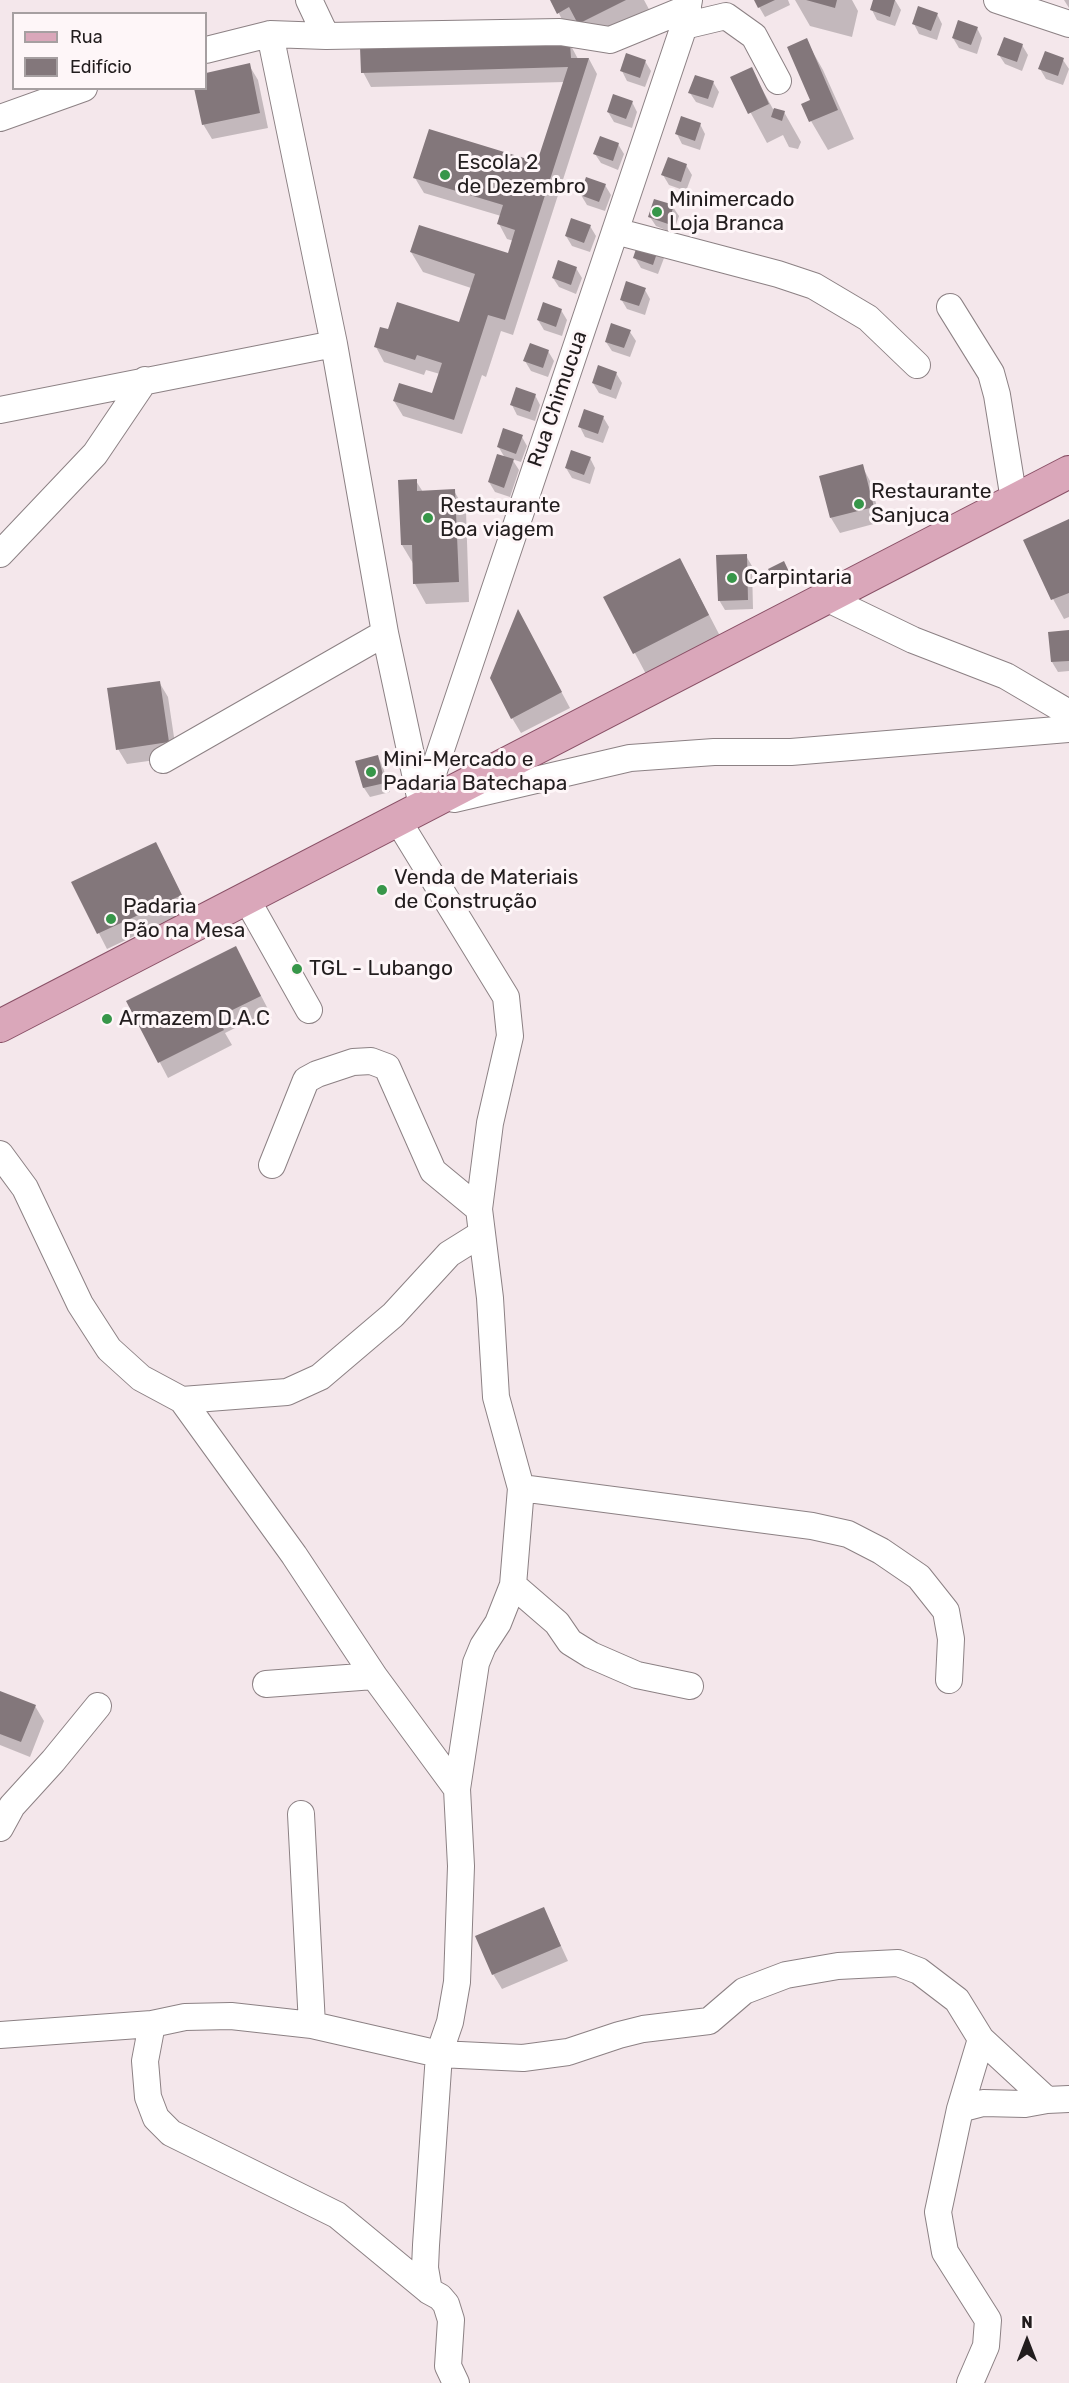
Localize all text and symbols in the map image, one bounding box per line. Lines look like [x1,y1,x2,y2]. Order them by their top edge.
legend [12,12,207,90]
text: Rua [70,26,103,48]
text: Edifício [70,56,132,78]
place label: Escola 2 de Dezembro [457,150,586,200]
marker: Escola 2 de Dezembro [438,168,452,182]
place label: Minimercado Loja Branca [669,187,795,237]
marker: Minimercado Loja Branca [650,205,664,219]
street label: Rua Chimucua [523,328,593,470]
place label: Restaurante Sanjuca [871,479,991,529]
place label: Restaurante Boa viagem [440,493,560,543]
marker: Restaurante Sanjuca [852,497,866,511]
marker: Restaurante Boa viagem [421,511,435,525]
place label: Carpintaria [744,565,852,591]
marker: Carpintaria [725,571,739,585]
place label: Mini-Mercado e Padaria Batechapa [383,747,567,797]
marker: Mini-Mercado e Padaria Batechapa [364,765,378,779]
place label: Venda de Materiais de Construção [394,865,578,915]
marker: Venda de Materiais de Construção [375,883,389,897]
place label: Padaria Pão na Mesa [123,894,245,944]
marker: Padaria Pão na Mesa [104,912,118,926]
place label: TGL - Lubango [309,956,453,982]
marker: TGL - Lubango [290,962,304,976]
place label: Armazem D.A.C [119,1006,270,1032]
marker: Armazem D.A.C [100,1012,114,1026]
north arrow [997,2311,1057,2371]
text: N [1021,2313,1033,2332]

